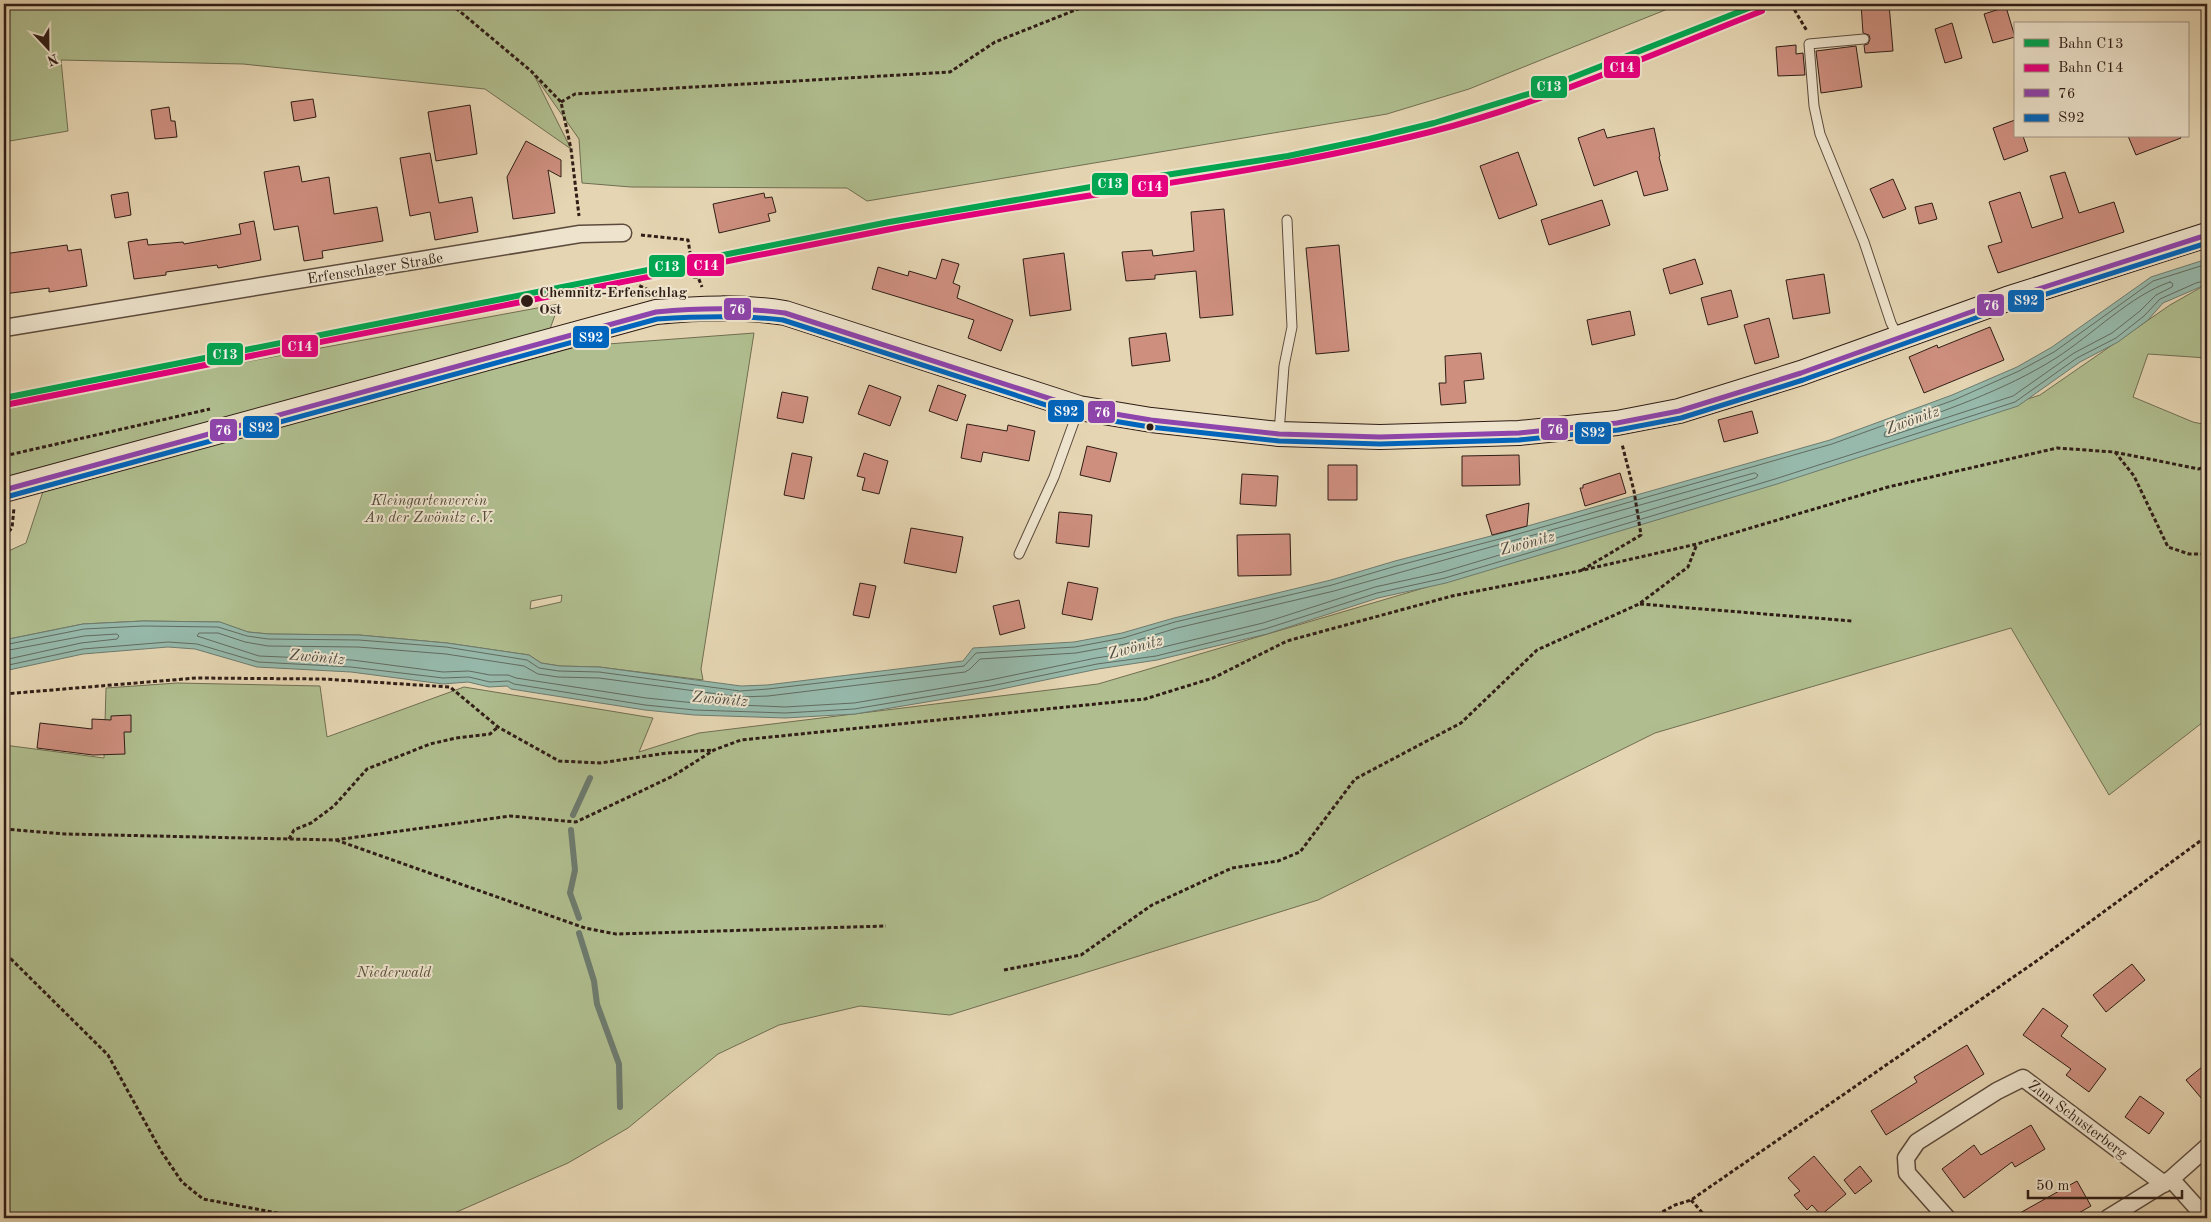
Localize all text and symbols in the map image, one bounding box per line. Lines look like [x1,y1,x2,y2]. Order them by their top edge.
north arrow [22,22,72,72]
legend [2014,22,2188,138]
text: Bahn C13 [2058,37,2124,52]
text: N [45,51,60,68]
line badge: C14 [1603,55,1641,79]
text: C14 [1609,61,1635,75]
text: Bahn C14 [2058,61,2124,76]
line badge: C13 [1530,75,1568,99]
text: C13 [1536,80,1562,94]
text: 76 [2058,87,2075,102]
text: S92 [2058,111,2085,126]
line badge: C13 [1091,172,1129,196]
line badge: C14 [1131,174,1169,198]
text: C13 [1097,177,1123,191]
text: C14 [1137,180,1163,194]
street label: Erfenschlager Straße [306,251,444,288]
line badge: C14 [686,253,725,277]
line badge: C13 [648,254,686,278]
text: C14 [693,259,719,273]
text: C13 [654,260,680,274]
place label: Chemnitz-Erfenschlag Ost [539,286,688,318]
line badge: S92 [2007,289,2045,313]
marker: Chemnitz-Erfenschlag Ost [519,293,535,309]
line badge: 76 [1976,293,2005,317]
text: S92 [2014,294,2038,308]
line badge: 76 [723,297,752,321]
text: 76 [1983,299,1999,313]
text: 76 [729,303,745,317]
line badge: S92 [572,325,610,349]
text: S92 [579,331,603,345]
line badge: C14 [281,334,319,358]
text: C14 [287,340,313,354]
line badge: C13 [206,342,244,366]
text: C13 [212,348,238,362]
line badge: S92 [1047,399,1085,423]
line badge: 76 [1087,400,1116,424]
water label: Zwönitz [1883,404,1942,438]
text: S92 [1054,405,1078,419]
text: 76 [1094,406,1110,420]
line badge: S92 [242,415,280,439]
line badge: 76 [1540,417,1569,441]
line badge: 76 [209,418,238,442]
text: S92 [249,421,273,435]
line badge: S92 [1574,421,1612,445]
unlabelled marker [1145,422,1155,432]
text: 76 [1547,423,1563,437]
text: 76 [215,424,231,438]
text: S92 [1581,426,1605,440]
park label: Kleingartenverein An der Zwönitz e.V. [363,494,494,526]
water label: Zwönitz [1498,529,1557,559]
water label: Zwönitz [1106,633,1165,663]
water label: Zwönitz [288,648,346,668]
water label: Zwönitz [691,690,749,710]
park label: Niederwald [356,966,432,981]
street label: Zum Schusterberg [2025,1078,2129,1162]
scale bar [2028,1167,2182,1199]
text: 50 m [2036,1179,2070,1194]

